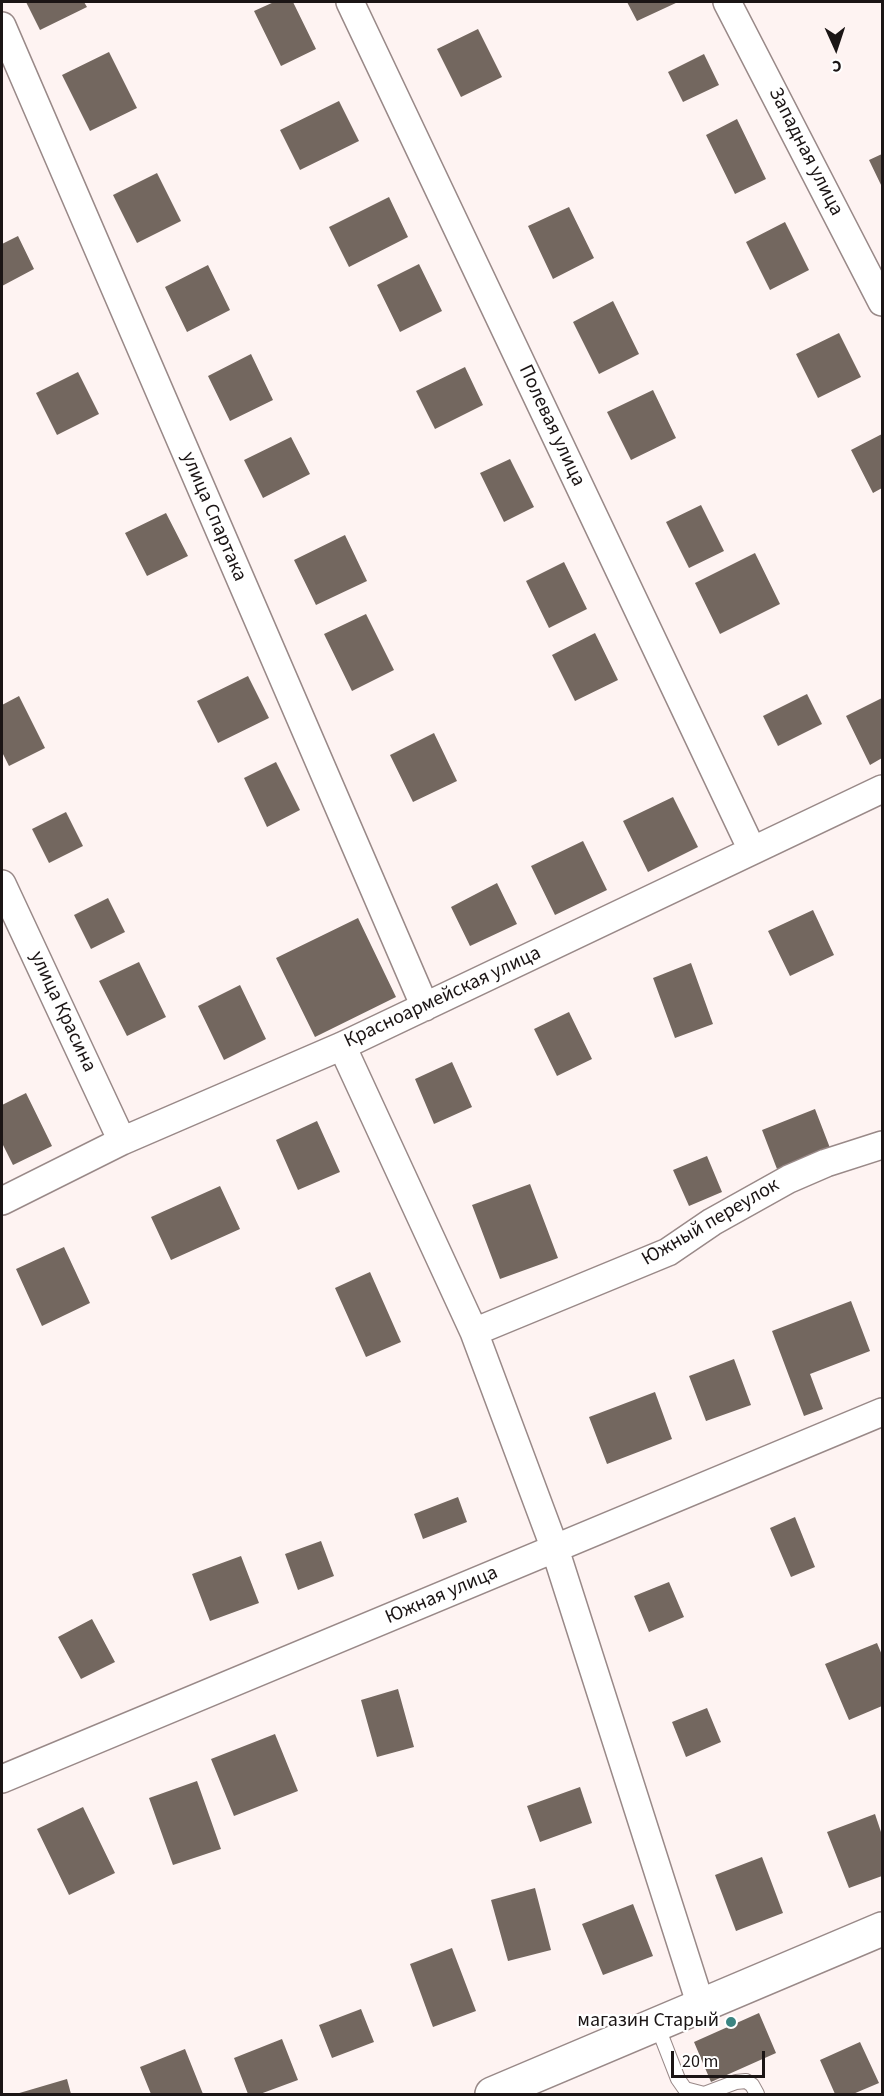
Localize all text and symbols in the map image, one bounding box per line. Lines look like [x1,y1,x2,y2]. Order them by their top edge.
north arrow [806,18,866,78]
text: С [832,55,842,77]
street label: Западная улица [762,84,848,220]
street label: Полевая улица [512,361,590,491]
street label: улица Спартака [175,449,251,585]
street label: Красноармейская улица [341,942,545,1054]
street label: улица Красина [24,948,100,1076]
street label: Южный переулок [638,1174,784,1272]
street label: Южная улица [382,1562,502,1630]
place label: магазин Старый [577,2010,719,2034]
marker: магазин Старый [724,2015,738,2029]
scale bar [674,2039,768,2077]
text: 20 m [682,2049,718,2074]

